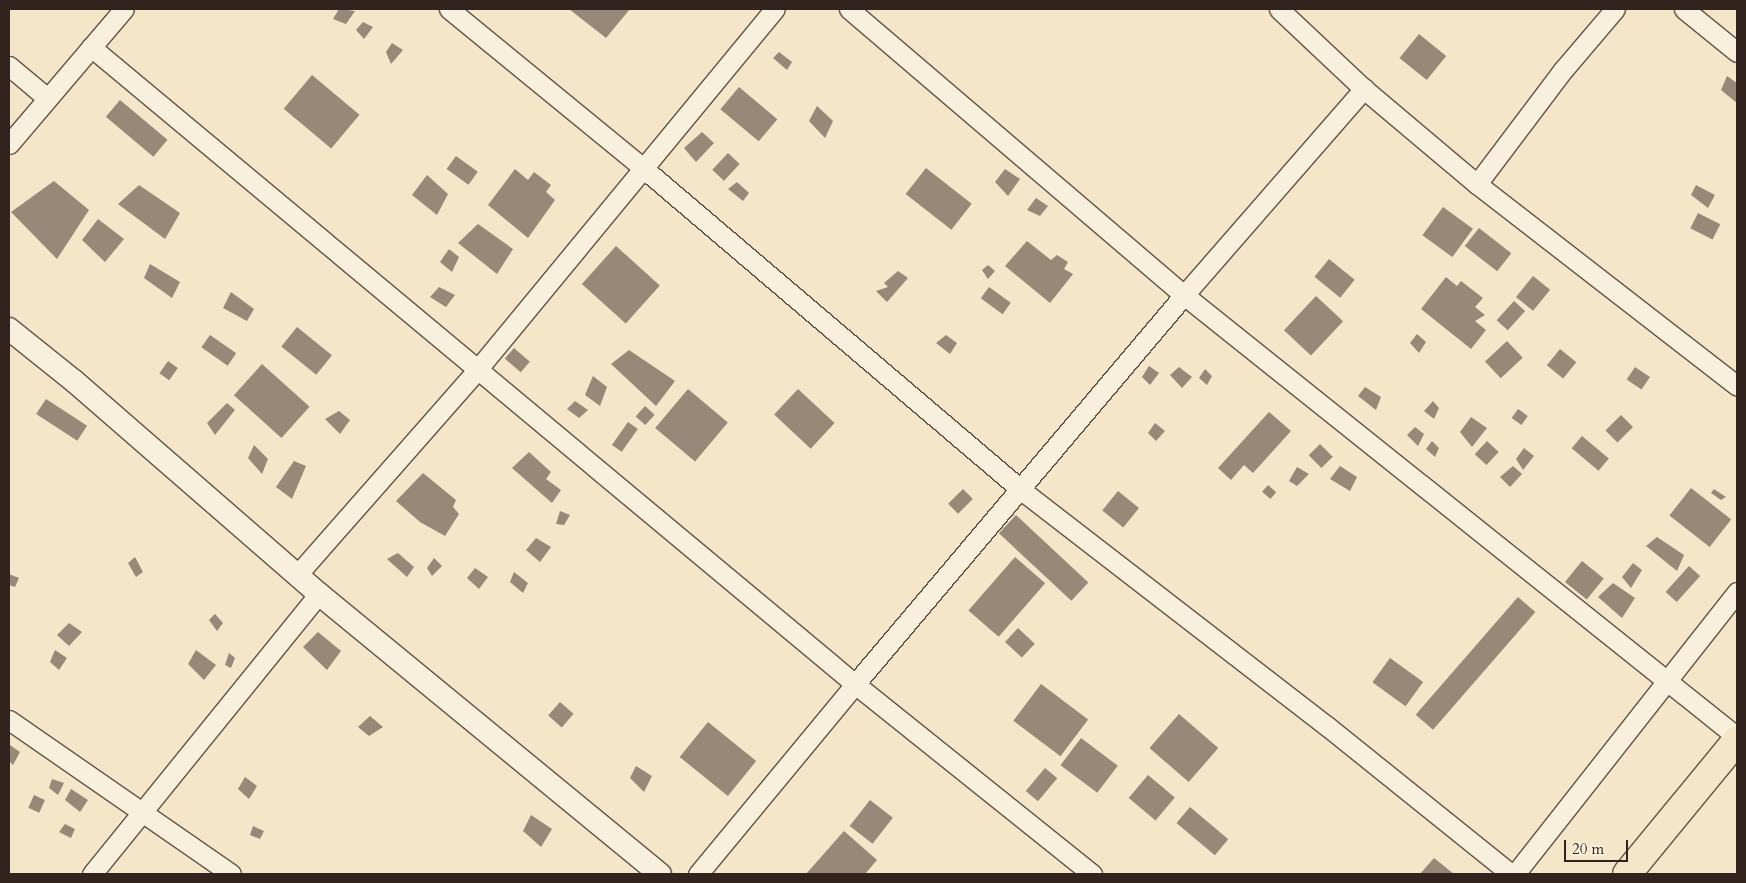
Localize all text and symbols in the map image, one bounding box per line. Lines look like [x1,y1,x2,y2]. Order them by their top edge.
scale bar [1566,830,1630,862]
text: 20 m [1572,839,1604,859]

